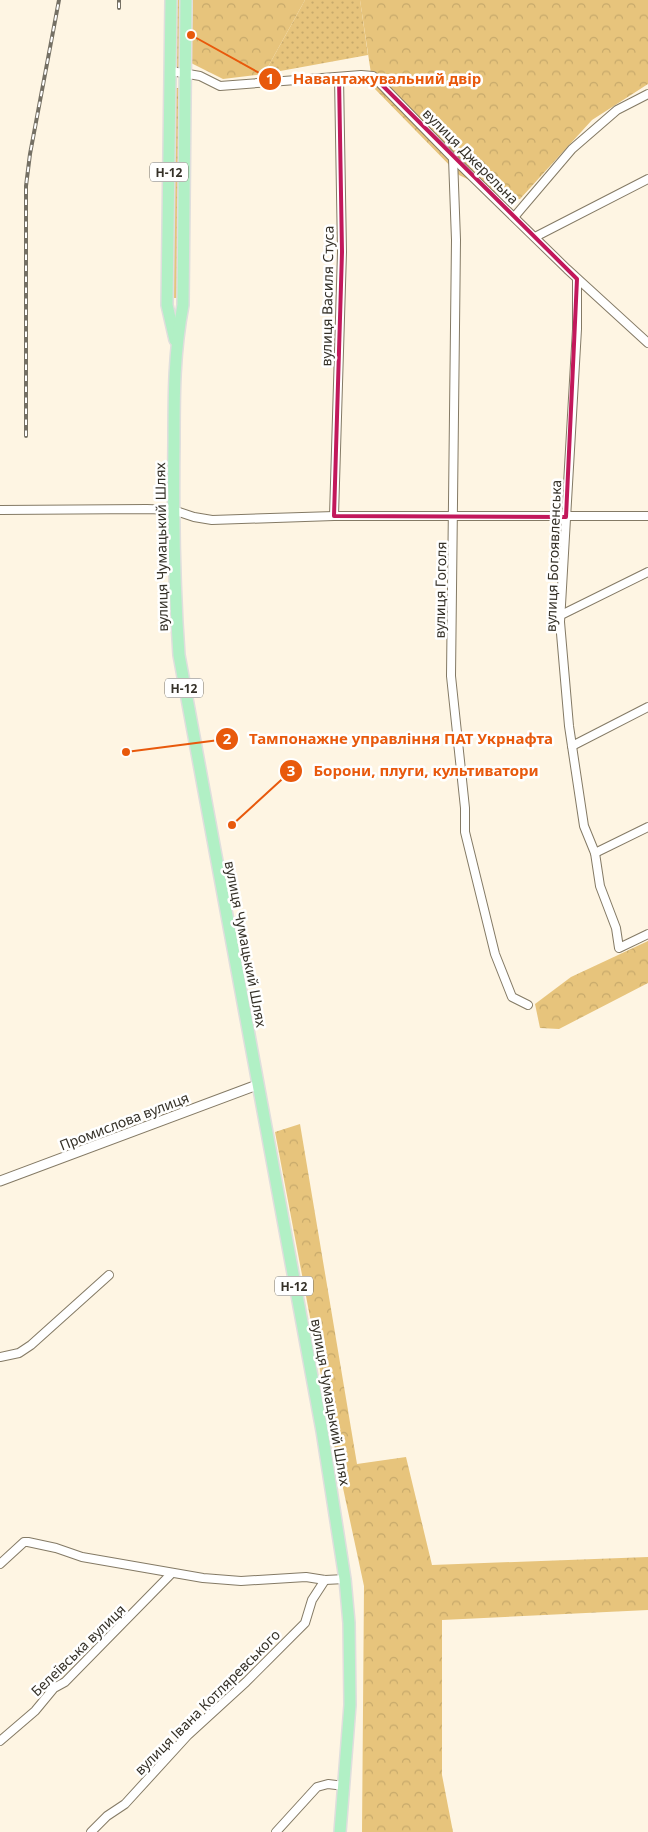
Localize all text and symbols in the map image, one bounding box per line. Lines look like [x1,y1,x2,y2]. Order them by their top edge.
callout: Навантажувальний двір [258,64,491,94]
text: 1 [266,68,274,88]
text: Навантажувальний двір [293,68,481,88]
street label: вулиця Джерельна [419,104,523,208]
road number: Н-12 [150,162,188,182]
street label: вулиця Василя Стуса [316,226,338,366]
street label: вулиця Чумацький Шлях [150,461,172,632]
street label: вулиця Богоявленська [541,479,565,633]
street label: вулиця Гоголя [430,541,450,639]
road number: Н-12 [165,678,203,698]
callout: Тампонажне управління ПАТ Укрнафта [214,724,563,754]
text: 2 [223,728,232,748]
text: Тампонажне управління ПАТ Укрнафта [249,728,553,748]
callout: Борони, плуги, культиватори [278,756,549,786]
text: 3 [287,760,295,780]
text: Борони, плуги, культиватори [313,760,539,780]
street label: вулиця Чумацький Шлях [221,859,272,1030]
street label: Промислова вулиця [57,1088,191,1154]
road number: Н-12 [275,1276,313,1295]
street label: вулиця Чумацький Шлях [307,1317,355,1488]
street label: Белеївська вулиця [27,1600,129,1700]
street label: вулиця Івана Котляревського [130,1625,284,1779]

